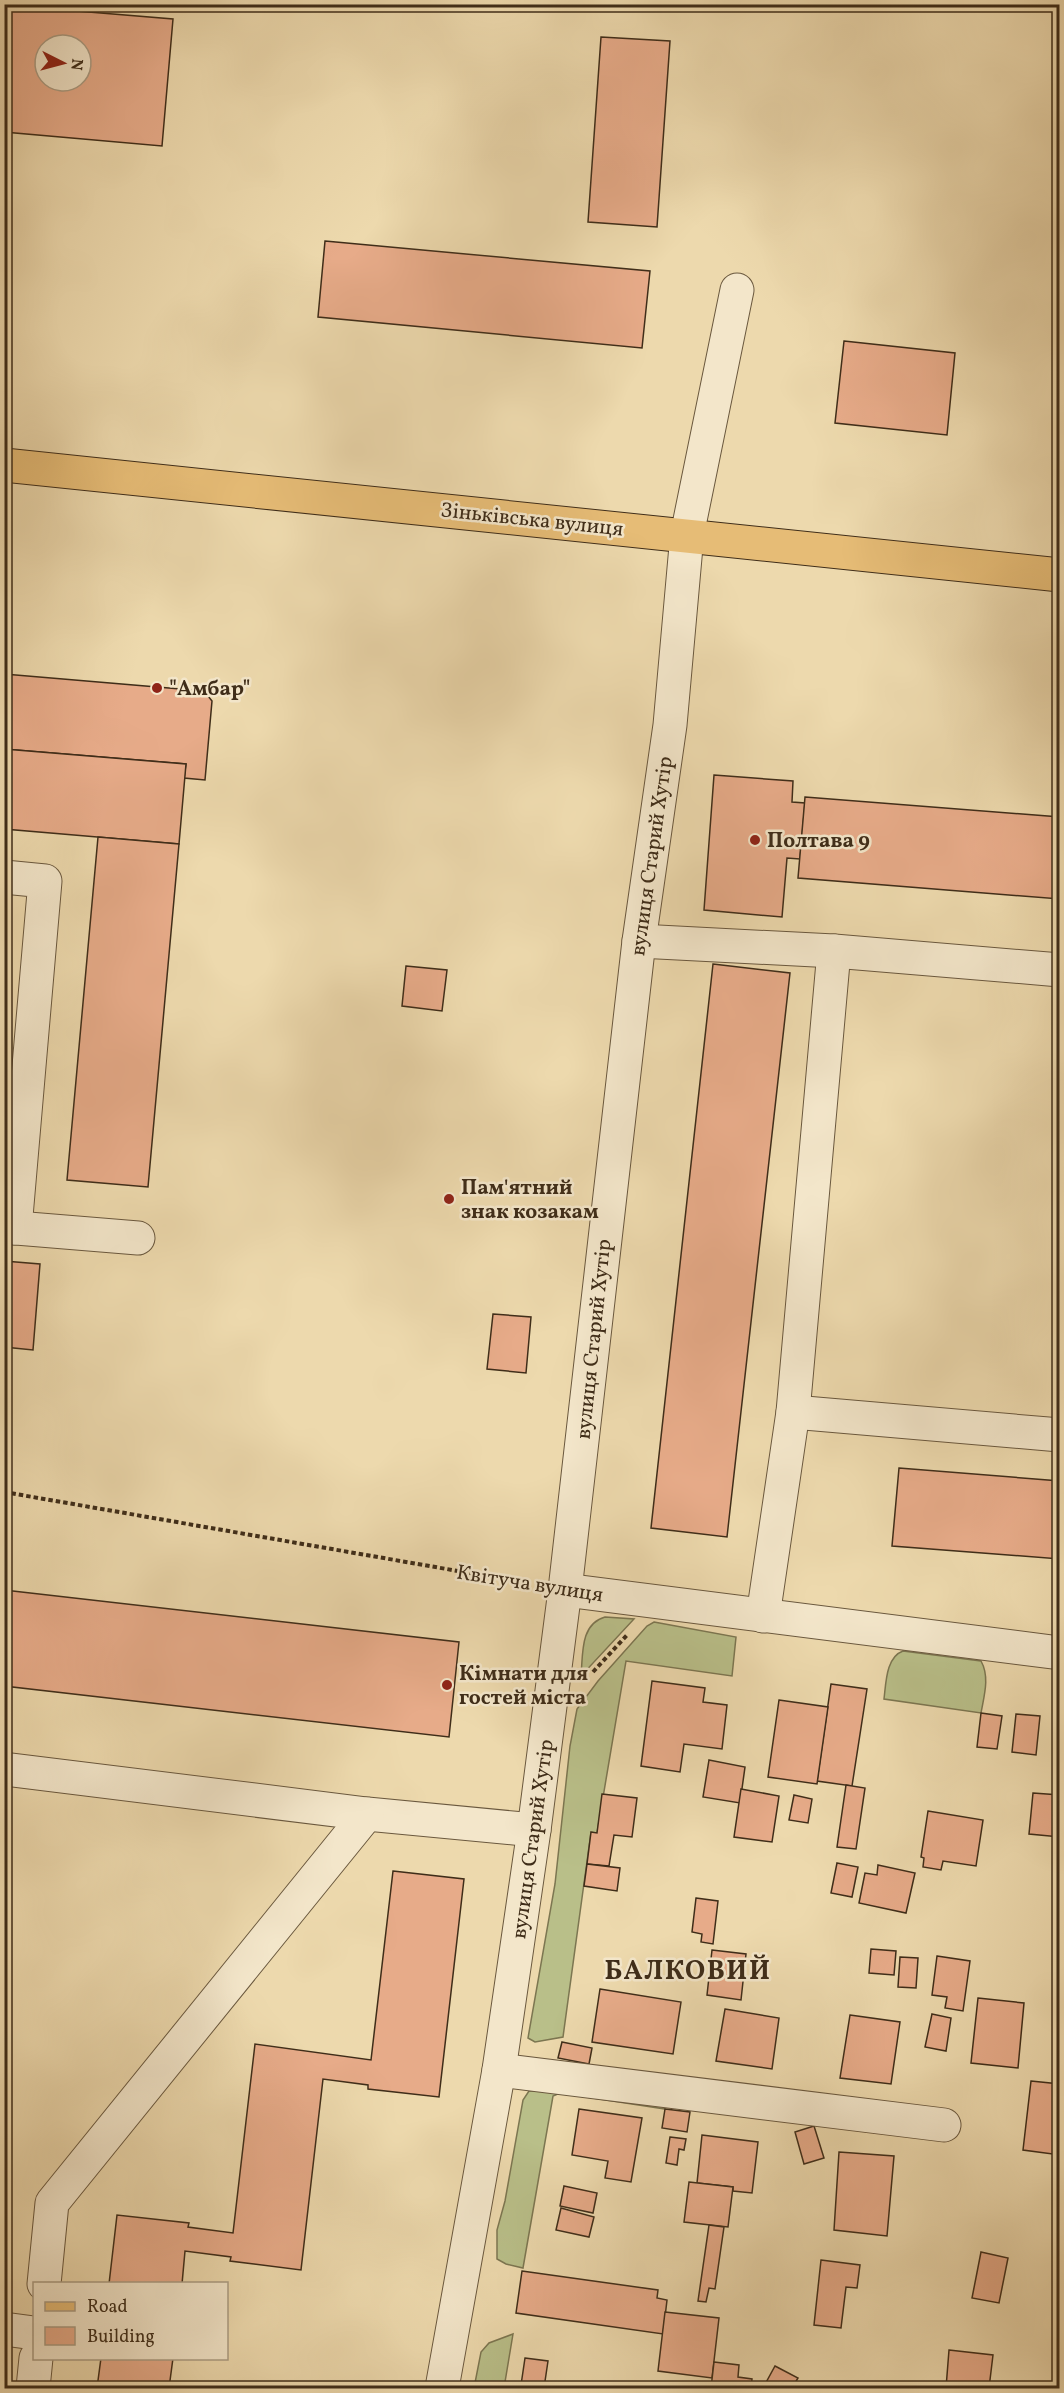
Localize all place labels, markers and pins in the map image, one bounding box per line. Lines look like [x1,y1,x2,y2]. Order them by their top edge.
place label: "Амбар" [169,675,250,704]
marker: "Амбар" [150,681,164,695]
place label: Полтава 9 [767,827,870,856]
marker: Полтава 9 [748,833,762,847]
place label: Пам'ятний знак козакам [461,1174,599,1227]
marker: Пам'ятний знак козакам [442,1192,456,1206]
place label: Кімнати для гостей міста [459,1660,588,1713]
marker: Кімнати для гостей міста [440,1678,454,1692]

